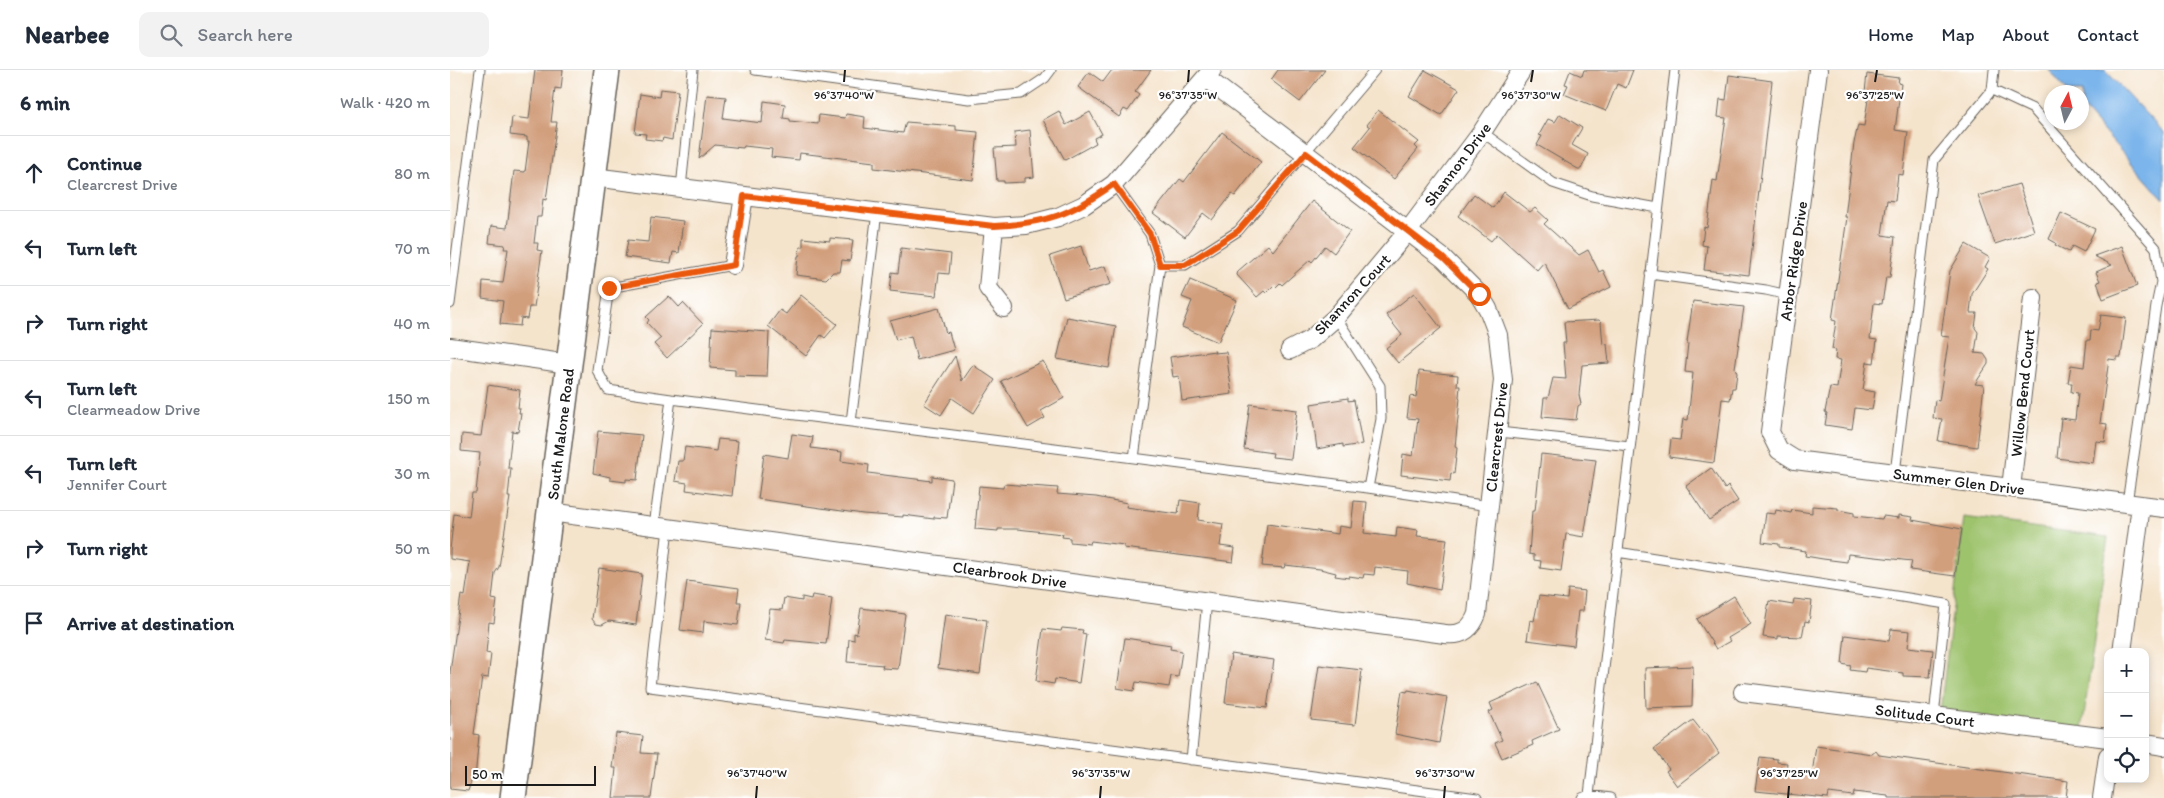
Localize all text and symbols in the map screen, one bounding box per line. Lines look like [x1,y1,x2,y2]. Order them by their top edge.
search box [139,12,489,57]
text: Nearbee [25,20,109,49]
icon: search [157,21,185,49]
text: Search here [197,23,293,46]
text: Home [1868,24,1914,46]
text: Map [1942,24,1975,46]
text: About [2003,24,2049,46]
text: Contact [2077,24,2139,46]
north arrow [2044,85,2089,130]
text: 96°37'40"W [814,88,874,102]
text: 96°37'35"W [1159,88,1217,102]
text: 96°37'30"W [1501,88,1561,102]
text: 96°37'25"W [1846,88,1904,102]
text: 6 min [20,90,70,115]
text: Walk · 420 m [340,93,430,112]
street label: Shannon Drive [1420,119,1495,210]
text: Continue [67,152,142,175]
icon: ahead [20,159,48,187]
text: 80 m [394,164,430,183]
text: Clearcrest Drive [67,175,178,194]
street label: Arbor Ridge Drive [1776,200,1811,322]
icon: left [20,234,48,262]
text: Turn left [67,237,137,260]
text: 70 m [395,239,430,258]
street label: Shannon Court [1310,250,1395,339]
route end [598,277,621,300]
route start [1468,283,1491,306]
icon: right [20,309,48,337]
text: Turn right [67,312,148,335]
text: 40 m [393,314,430,333]
street label: Willow Bend Court [2006,328,2039,458]
street label: South Malone Road [543,367,578,501]
text: Turn left [67,377,137,400]
street label: Clearcrest Drive [1481,381,1512,493]
icon: left [20,384,48,412]
text: 150 m [387,389,430,408]
text: Clearmeadow Drive [67,400,200,419]
text: Turn left [67,452,137,475]
icon: left [20,459,48,487]
text: 30 m [394,464,430,483]
street label: Summer Glen Drive [1892,464,2026,499]
text: Jennifer Court [67,475,167,494]
icon: right [20,534,48,562]
text: Turn right [67,537,148,560]
text: 50 m [395,539,430,558]
street label: Clearbrook Drive [952,557,1069,592]
icon: arrive [20,609,48,637]
text: Arrive at destination [67,612,234,635]
map controls [2104,648,2149,783]
button: + [2104,648,2149,693]
button: − [2104,693,2149,738]
street label: Solitude Court [1874,700,1976,731]
button: locate [2104,738,2149,783]
scale bar [465,763,596,786]
text: 50 m [472,766,503,783]
text: 96°37'40"W [727,766,787,780]
text: 96°37'35"W [1072,766,1130,780]
text: 96°37'30"W [1415,766,1475,780]
text: 96°37'25"W [1760,766,1818,780]

